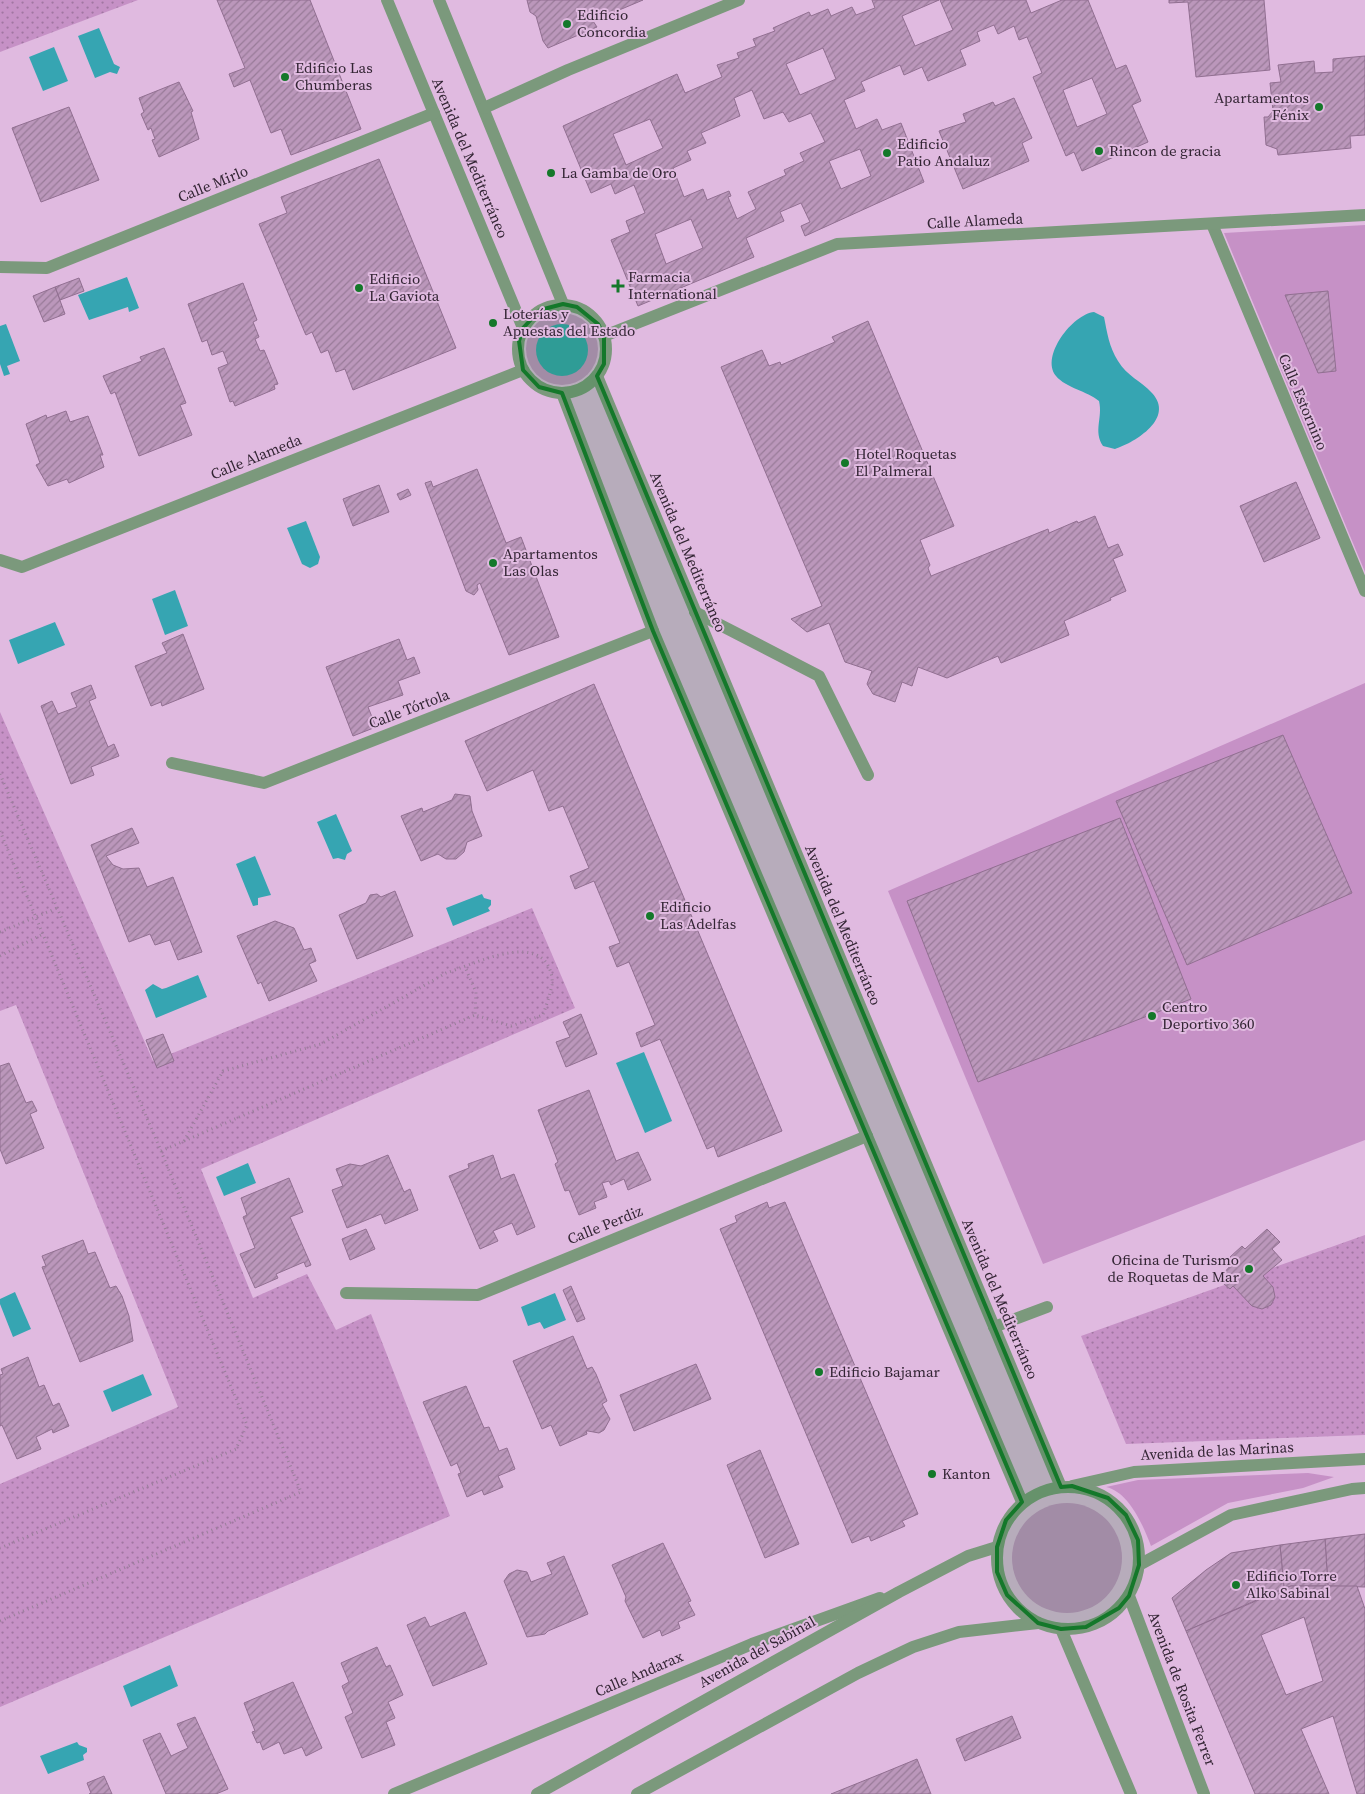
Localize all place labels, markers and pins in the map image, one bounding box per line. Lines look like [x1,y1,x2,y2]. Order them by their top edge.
place label: Edificio Concordia [577,4,647,42]
marker: Edificio Concordia [561,18,573,30]
place label: Edificio Las Chumberas [295,57,373,95]
marker: Edificio Las Chumberas [279,71,291,83]
place label: Apartamentos Fénix [1214,87,1309,125]
marker: Apartamentos Fénix [1313,101,1325,113]
place label: Edificio Patio Andaluz [897,133,990,171]
place label: Rincon de gracia [1109,140,1221,161]
marker: Rincon de gracia [1093,145,1105,157]
marker: Edificio Patio Andaluz [881,147,893,159]
place label: La Gamba de Oro [561,162,677,183]
marker: La Gamba de Oro [545,167,557,179]
place label: Farmacia International [628,266,717,304]
place label: Edificio La Gaviota [369,268,440,306]
marker: Farmacia International [612,280,624,292]
marker: Edificio La Gaviota [353,282,365,294]
place label: Loterías y Apuestas del Estado [503,303,635,341]
marker: Loterías y Apuestas del Estado [487,317,499,329]
place label: Hotel Roquetas El Palmeral [855,443,956,481]
marker: Hotel Roquetas El Palmeral [839,457,851,469]
place label: Apartamentos Las Olas [503,543,598,581]
marker: Apartamentos Las Olas [487,557,499,569]
place label: Edificio Las Adelfas [660,896,736,934]
marker: Edificio Las Adelfas [644,910,656,922]
place label: Centro Deportivo 360 [1162,996,1254,1034]
marker: Centro Deportivo 360 [1146,1010,1158,1022]
place label: Oficina de Turismo de Roquetas de Mar [1108,1249,1240,1287]
marker: Oficina de Turismo de Roquetas de Mar [1243,1263,1255,1275]
place label: Edificio Bajamar [829,1361,941,1382]
marker: Edificio Bajamar [813,1366,825,1378]
place label: Kanton [942,1463,991,1484]
marker: Kanton [926,1468,938,1480]
place label: Edificio Torre Alko Sabinal [1246,1565,1337,1603]
marker: Edificio Torre Alko Sabinal [1230,1579,1242,1591]

